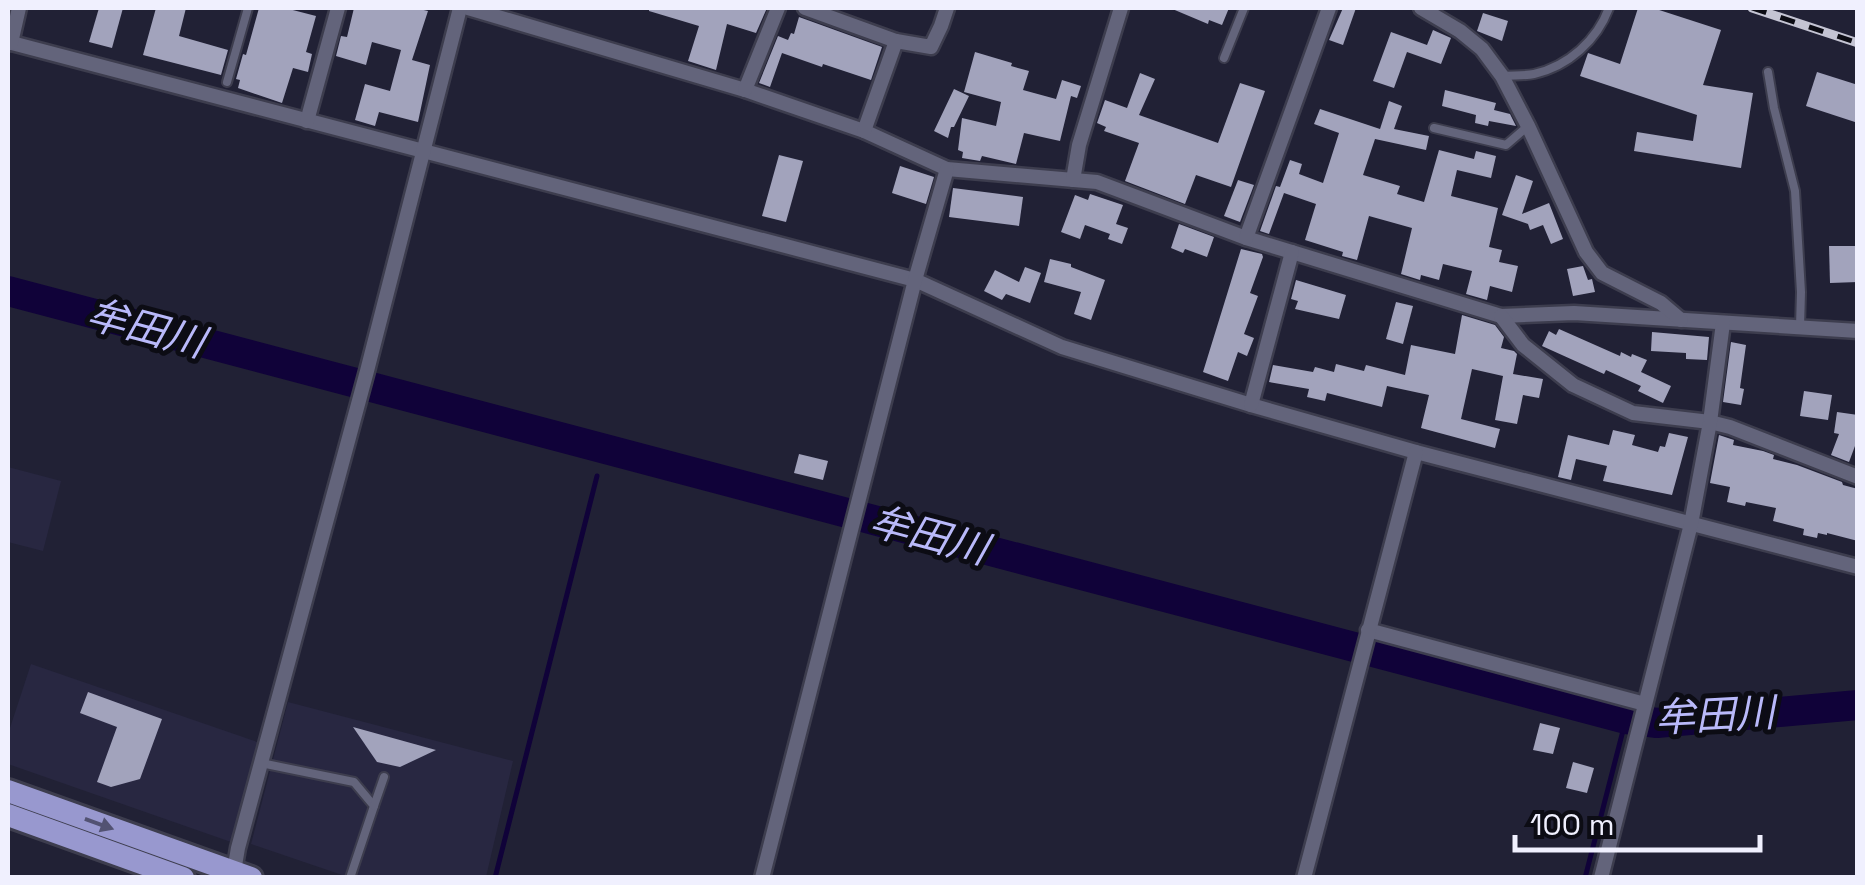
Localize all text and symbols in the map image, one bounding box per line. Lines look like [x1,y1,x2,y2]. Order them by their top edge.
water label: 牟田川 [81,288,214,370]
water label: 牟田川 [864,495,997,577]
water label: 牟田川 [1654,687,1780,744]
scale bar [1515,790,1760,852]
text: 100 m [1530,805,1615,844]
one-way arrow [85,817,115,832]

